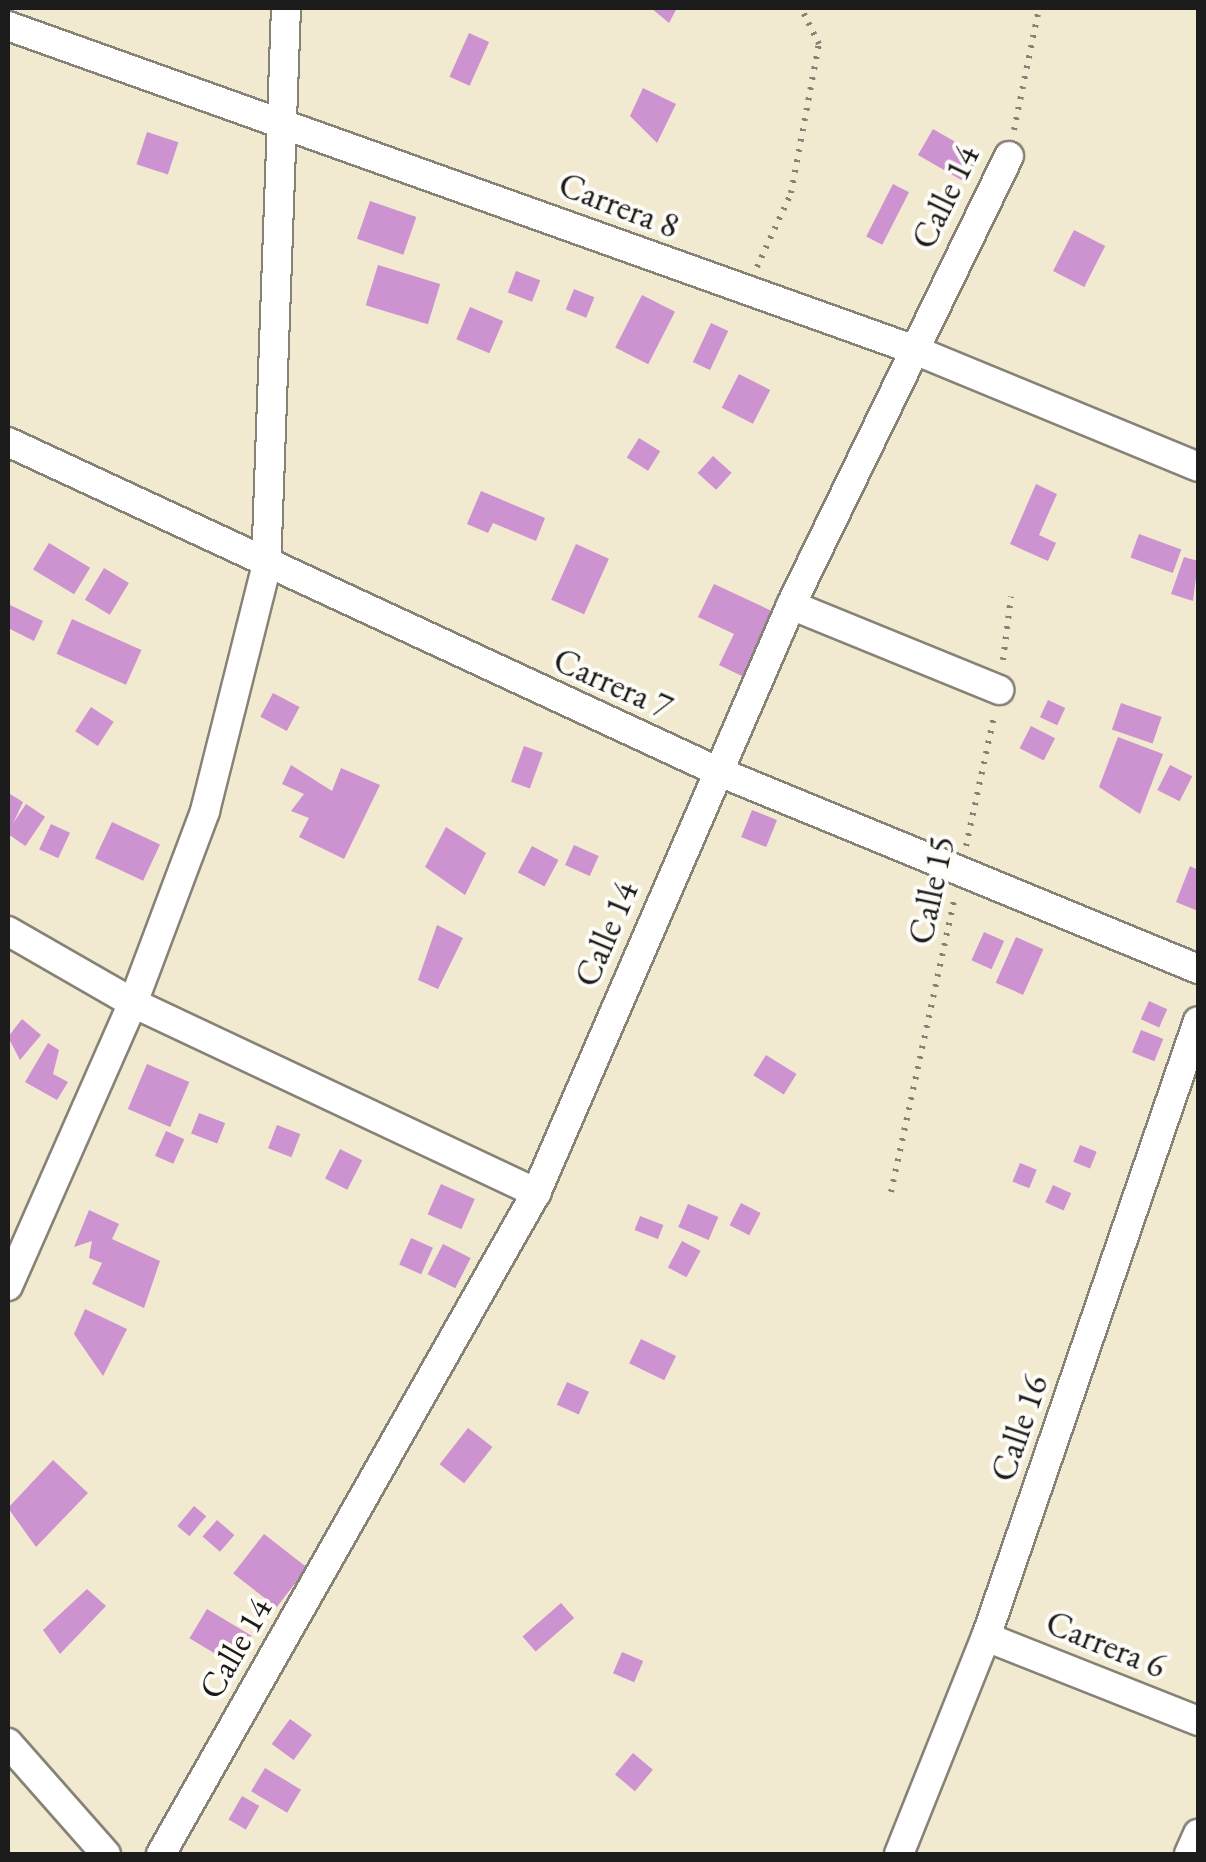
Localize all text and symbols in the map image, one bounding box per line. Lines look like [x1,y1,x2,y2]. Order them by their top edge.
street label: Calle 14 [902,138,988,256]
street label: Carrera 8 [553,163,685,247]
street label: Carrera 7 [547,638,679,728]
street label: Calle 15 [899,832,963,948]
street label: Calle 14 [565,875,647,993]
street label: Calle 16 [981,1369,1057,1487]
street label: Calle 14 [189,1590,281,1706]
street label: Carrera 6 [1040,1601,1172,1687]

